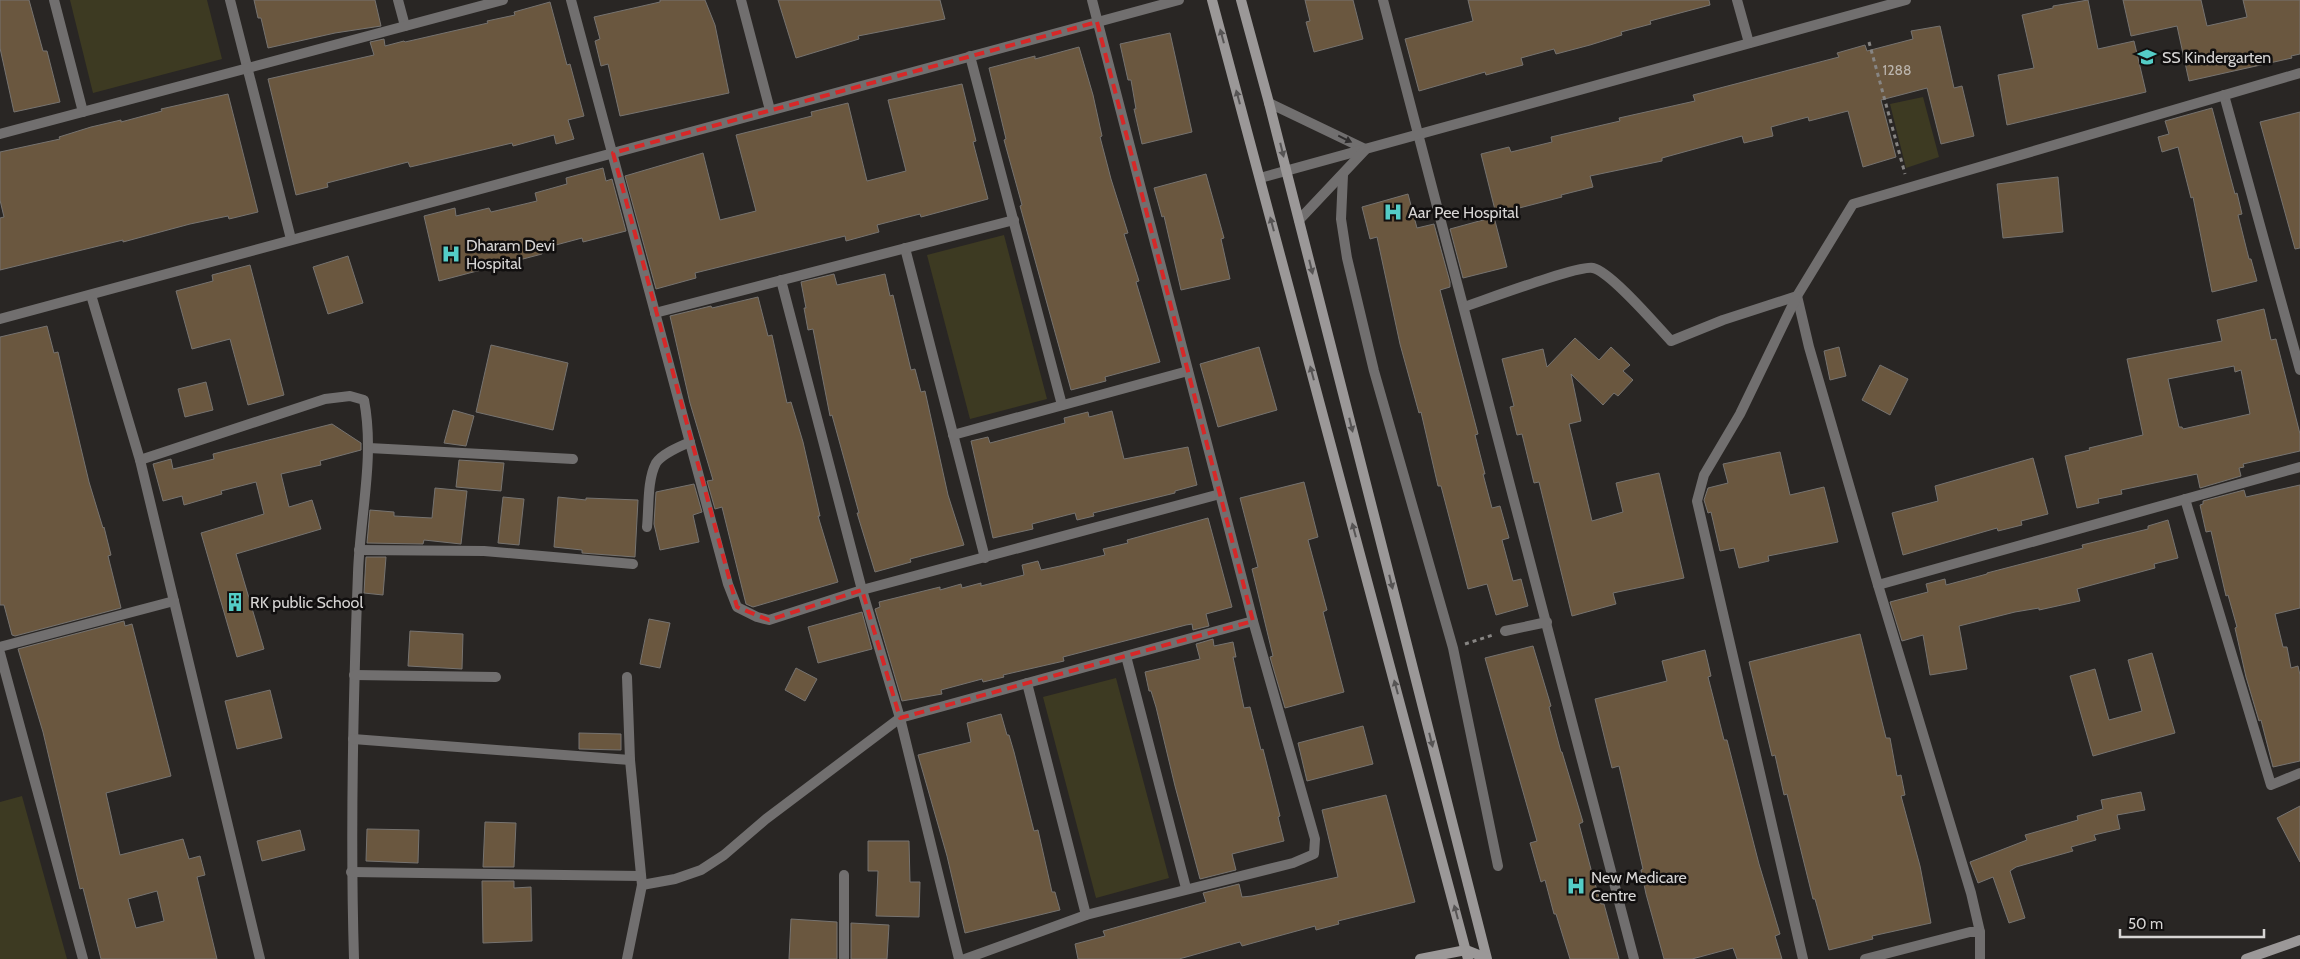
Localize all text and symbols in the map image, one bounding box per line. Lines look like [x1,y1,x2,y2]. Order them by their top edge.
one-way arrow [1217,28,1225,43]
school or university icon: SS Kindergarten [2136,46,2158,68]
place label: SS Kindergarten [2162,48,2271,67]
house number: 1288 [1883,61,1911,79]
one-way arrow [1234,90,1242,105]
one-way arrow [1338,135,1352,143]
one-way arrow [1278,142,1286,157]
hospital icon: Aar Pee Hospital [1382,201,1404,223]
place label: Aar Pee Hospital [1408,203,1519,222]
one-way arrow [1268,217,1276,232]
place label: Dharam Devi Hospital [466,236,555,273]
hospital icon: Dharam Devi Hospital [440,243,462,265]
one-way arrow [1307,260,1315,275]
one-way arrow [1307,366,1315,381]
one-way arrow [1347,417,1355,432]
one-way arrow [1349,523,1357,538]
one-way arrow [1387,575,1395,590]
building icon: RK public School [224,591,246,613]
place label: RK public School [250,593,363,612]
one-way arrow [1391,680,1399,695]
one-way arrow [1427,732,1435,747]
place label: New Medicare Centre [1591,868,1687,905]
hospital icon: New Medicare Centre [1565,875,1587,897]
one-way arrow [1451,904,1459,919]
scale bar [2120,906,2264,938]
text: 50 m [2128,915,2163,933]

